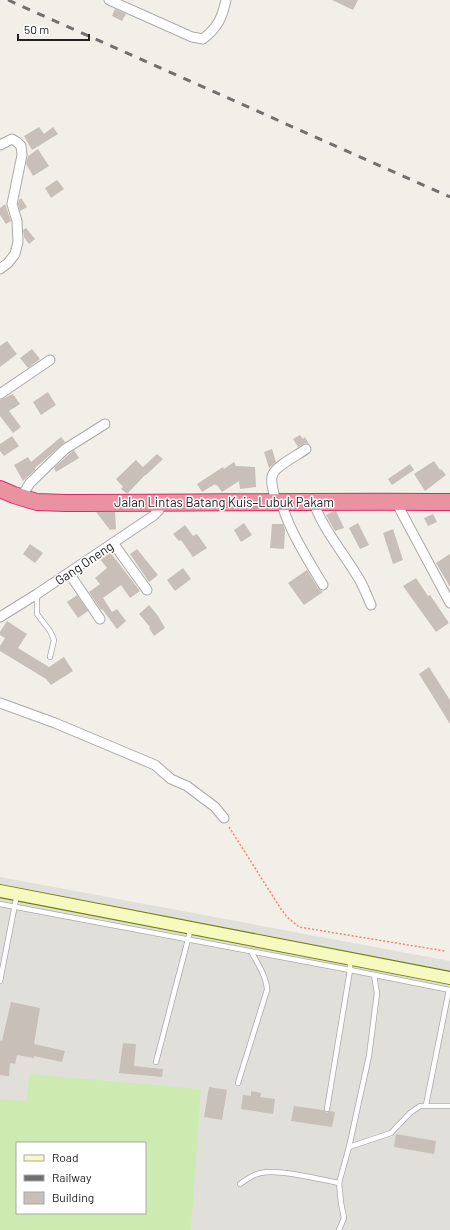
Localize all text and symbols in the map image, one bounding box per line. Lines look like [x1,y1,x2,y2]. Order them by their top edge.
scale bar [18,16,89,42]
text: 50 m [24,22,49,36]
street label: Jalan Lintas Batang Kuis–Lubuk Pakam [114,494,334,510]
street label: Gang Oneng [52,538,116,588]
legend [16,1142,146,1214]
text: Road [52,1150,79,1164]
text: Railway [52,1170,92,1184]
text: Building [52,1190,94,1204]

